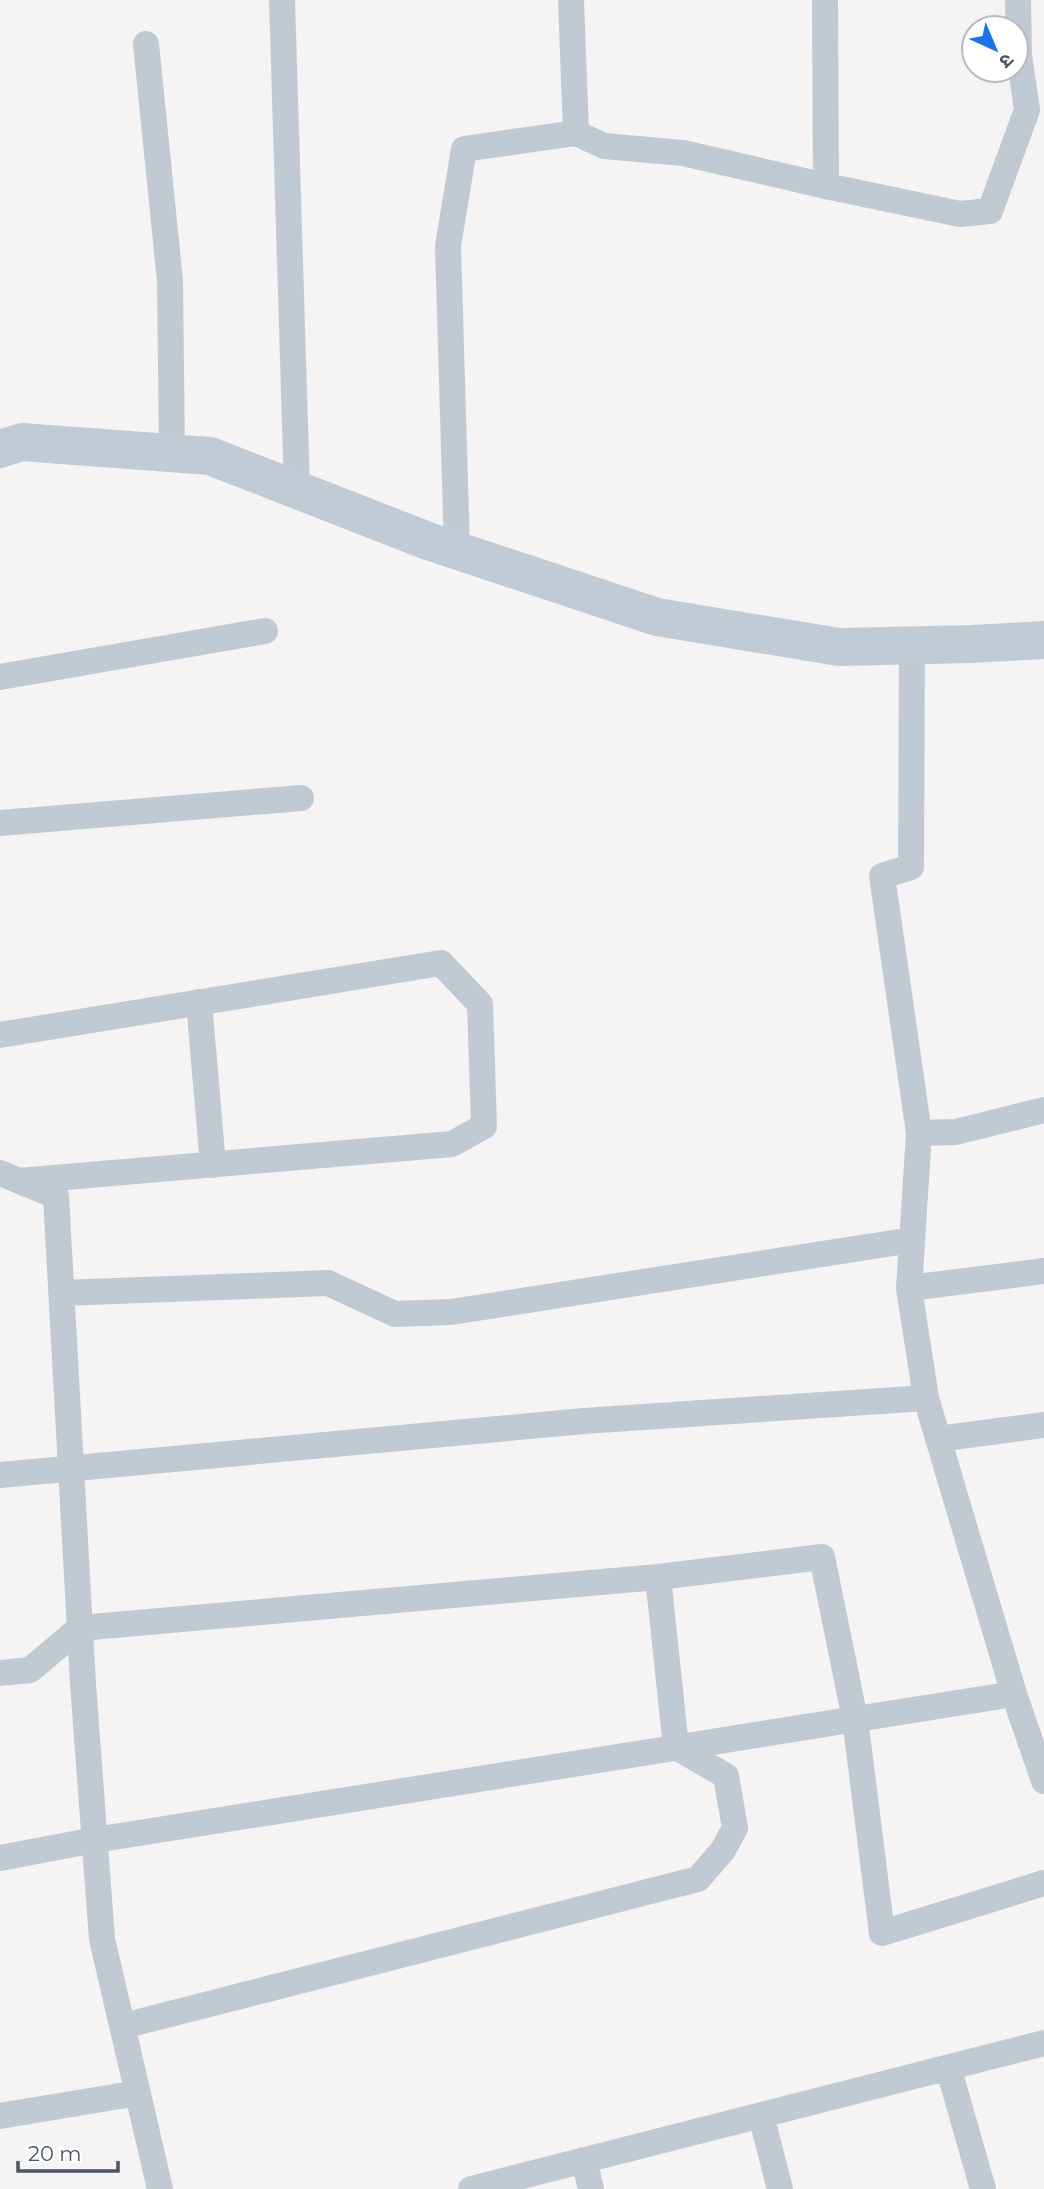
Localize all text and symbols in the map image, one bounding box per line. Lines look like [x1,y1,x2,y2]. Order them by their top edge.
north arrow [960,14,1030,84]
text: उ [994,49,1018,74]
scale bar [18,2130,117,2174]
text: 20 m [28,2141,82,2166]

